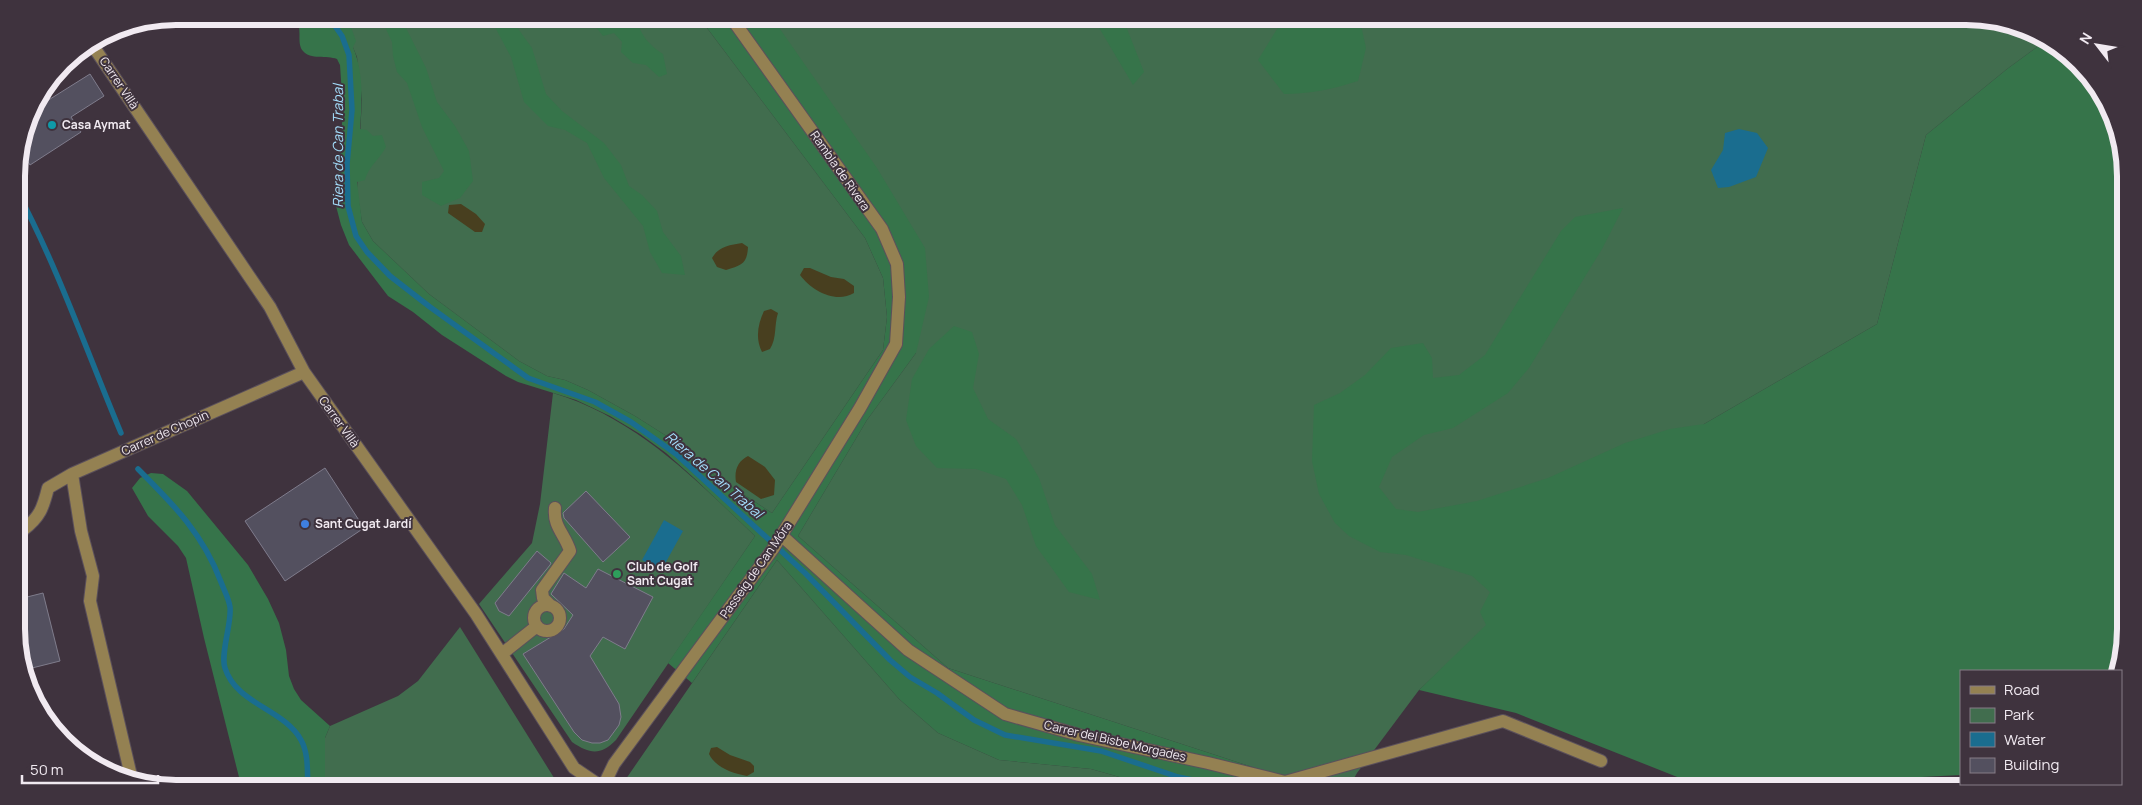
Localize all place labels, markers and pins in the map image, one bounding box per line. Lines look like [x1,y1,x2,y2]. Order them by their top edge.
place label: Casa Aymat [62,116,131,133]
marker: Casa Aymat [46,119,58,131]
place label: Sant Cugat Jardí [315,515,412,532]
marker: Sant Cugat Jardí [299,518,311,530]
place label: Club de Golf Sant Cugat [627,558,698,589]
marker: Club de Golf Sant Cugat [611,568,623,580]

